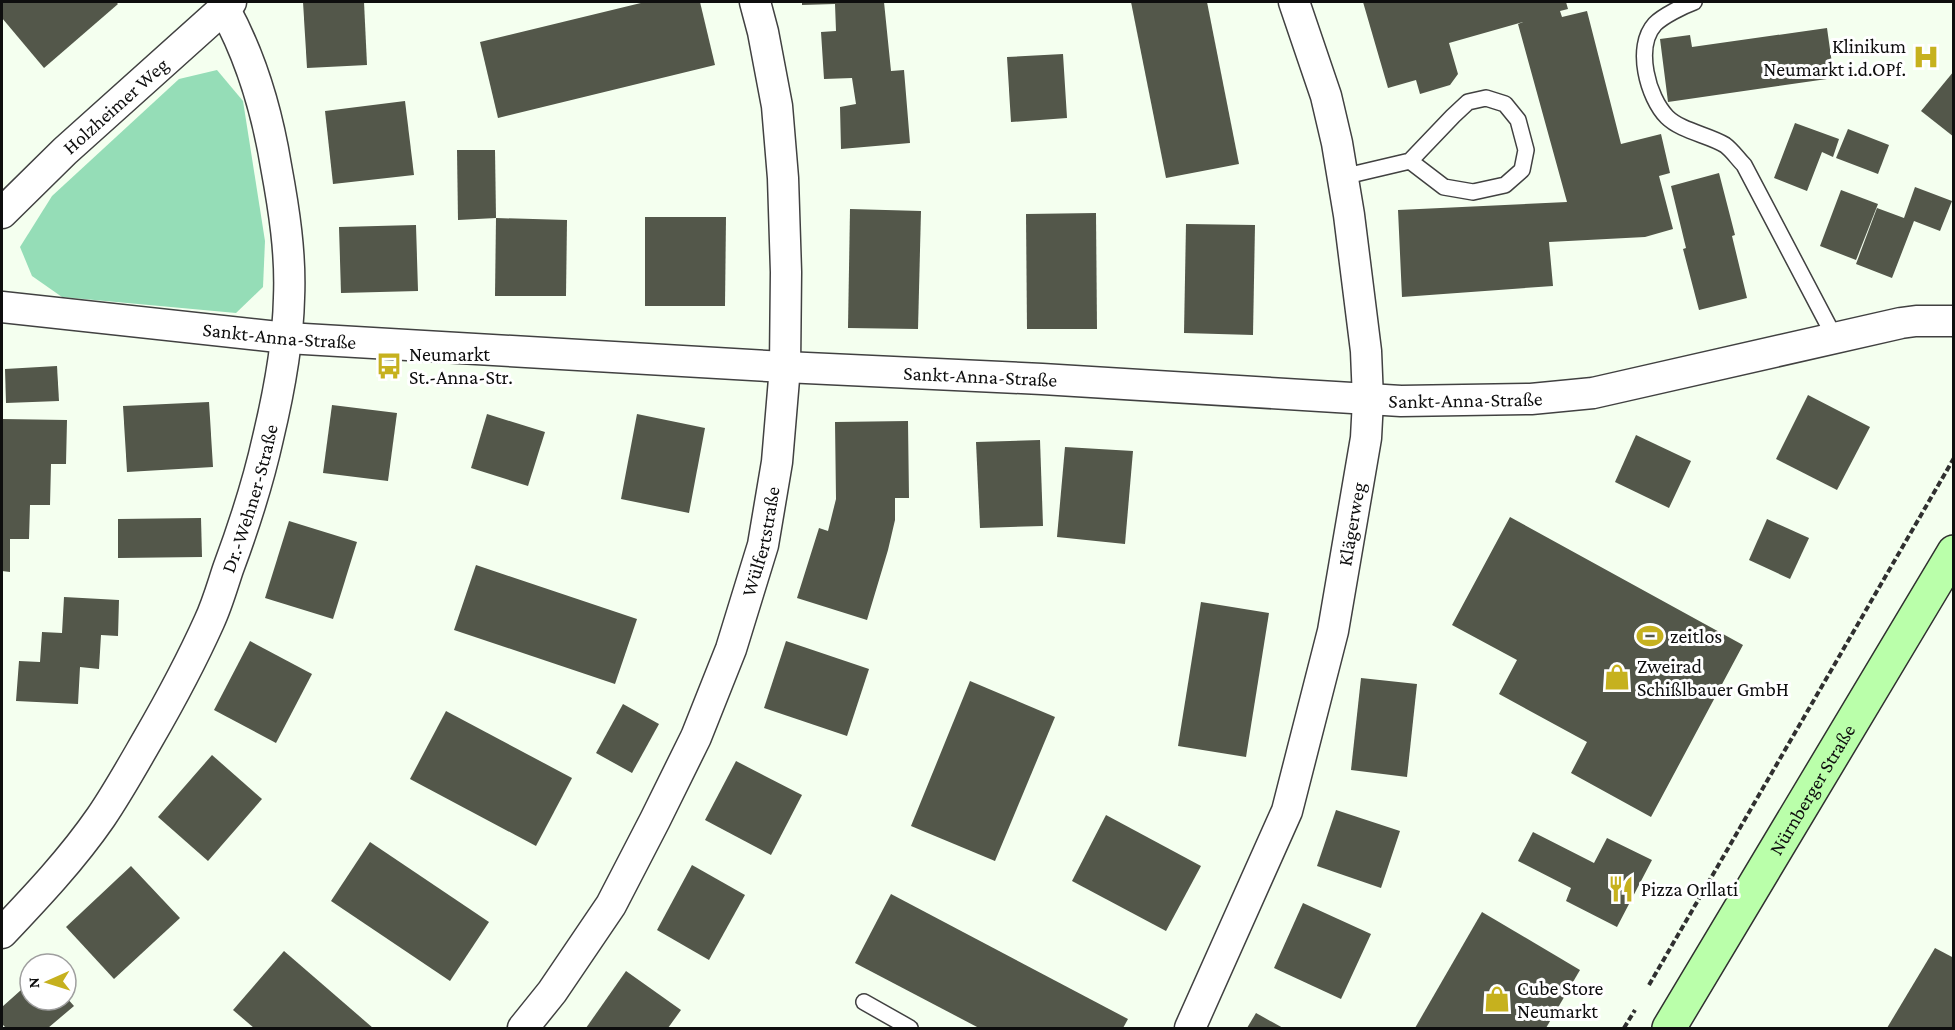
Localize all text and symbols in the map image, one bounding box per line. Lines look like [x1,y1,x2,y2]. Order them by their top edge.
place label: Klinikum Neumarkt i.d.OPf. [1763,35,1906,80]
hospital icon: Klinikum Neumarkt i.d.OPf. [1911,42,1941,72]
street label: Holzheimer Weg [58,53,173,159]
street label: Sankt-Anna-Straße [202,318,357,353]
place label: Neumarkt St.-Anna-Str. [409,343,513,388]
bus stop icon: Neumarkt St.-Anna-Str. [374,351,404,381]
street label: Sankt-Anna-Straße [903,362,1058,391]
street label: Sankt-Anna-Straße [1388,387,1544,412]
street label: Dr.-Wehner-Straße [217,422,282,576]
street label: Klägerweg [1333,480,1370,568]
street label: Wülfertstraße [737,485,784,599]
sports icon: zeitlos [1635,621,1665,651]
place label: zeitlos [1670,625,1722,647]
place label: Zweirad Schißlbauer GmbH [1637,655,1789,700]
shop icon: Zweirad Schißlbauer GmbH [1602,662,1632,692]
street label: Nürnberger Straße [1764,720,1860,859]
restaurant icon: Pizza Orllati [1606,874,1636,904]
place label: Pizza Orllati [1641,878,1738,900]
north arrow [18,952,78,1012]
text: N [25,977,42,989]
place label: Cube Store Neumarkt [1517,977,1604,1022]
shop icon: Cube Store Neumarkt [1482,984,1512,1014]

